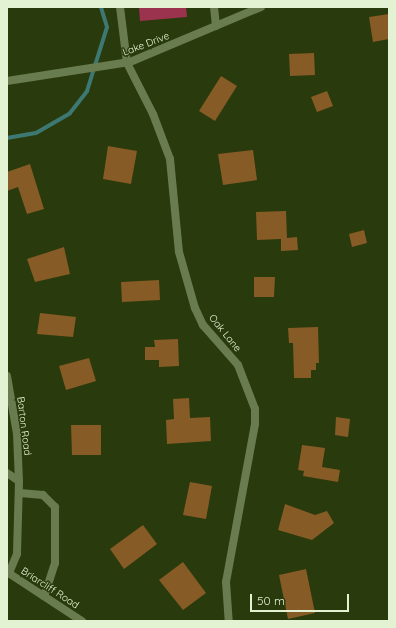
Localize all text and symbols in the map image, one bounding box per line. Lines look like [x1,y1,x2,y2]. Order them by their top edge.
street label: Lake Drive [121,30,171,58]
street label: Oak Lane [206,312,244,354]
street label: Barton Road [14,396,34,456]
street label: Briarcliff Road [19,565,81,611]
scale bar [252,586,351,612]
text: 50 m [257,593,285,608]

